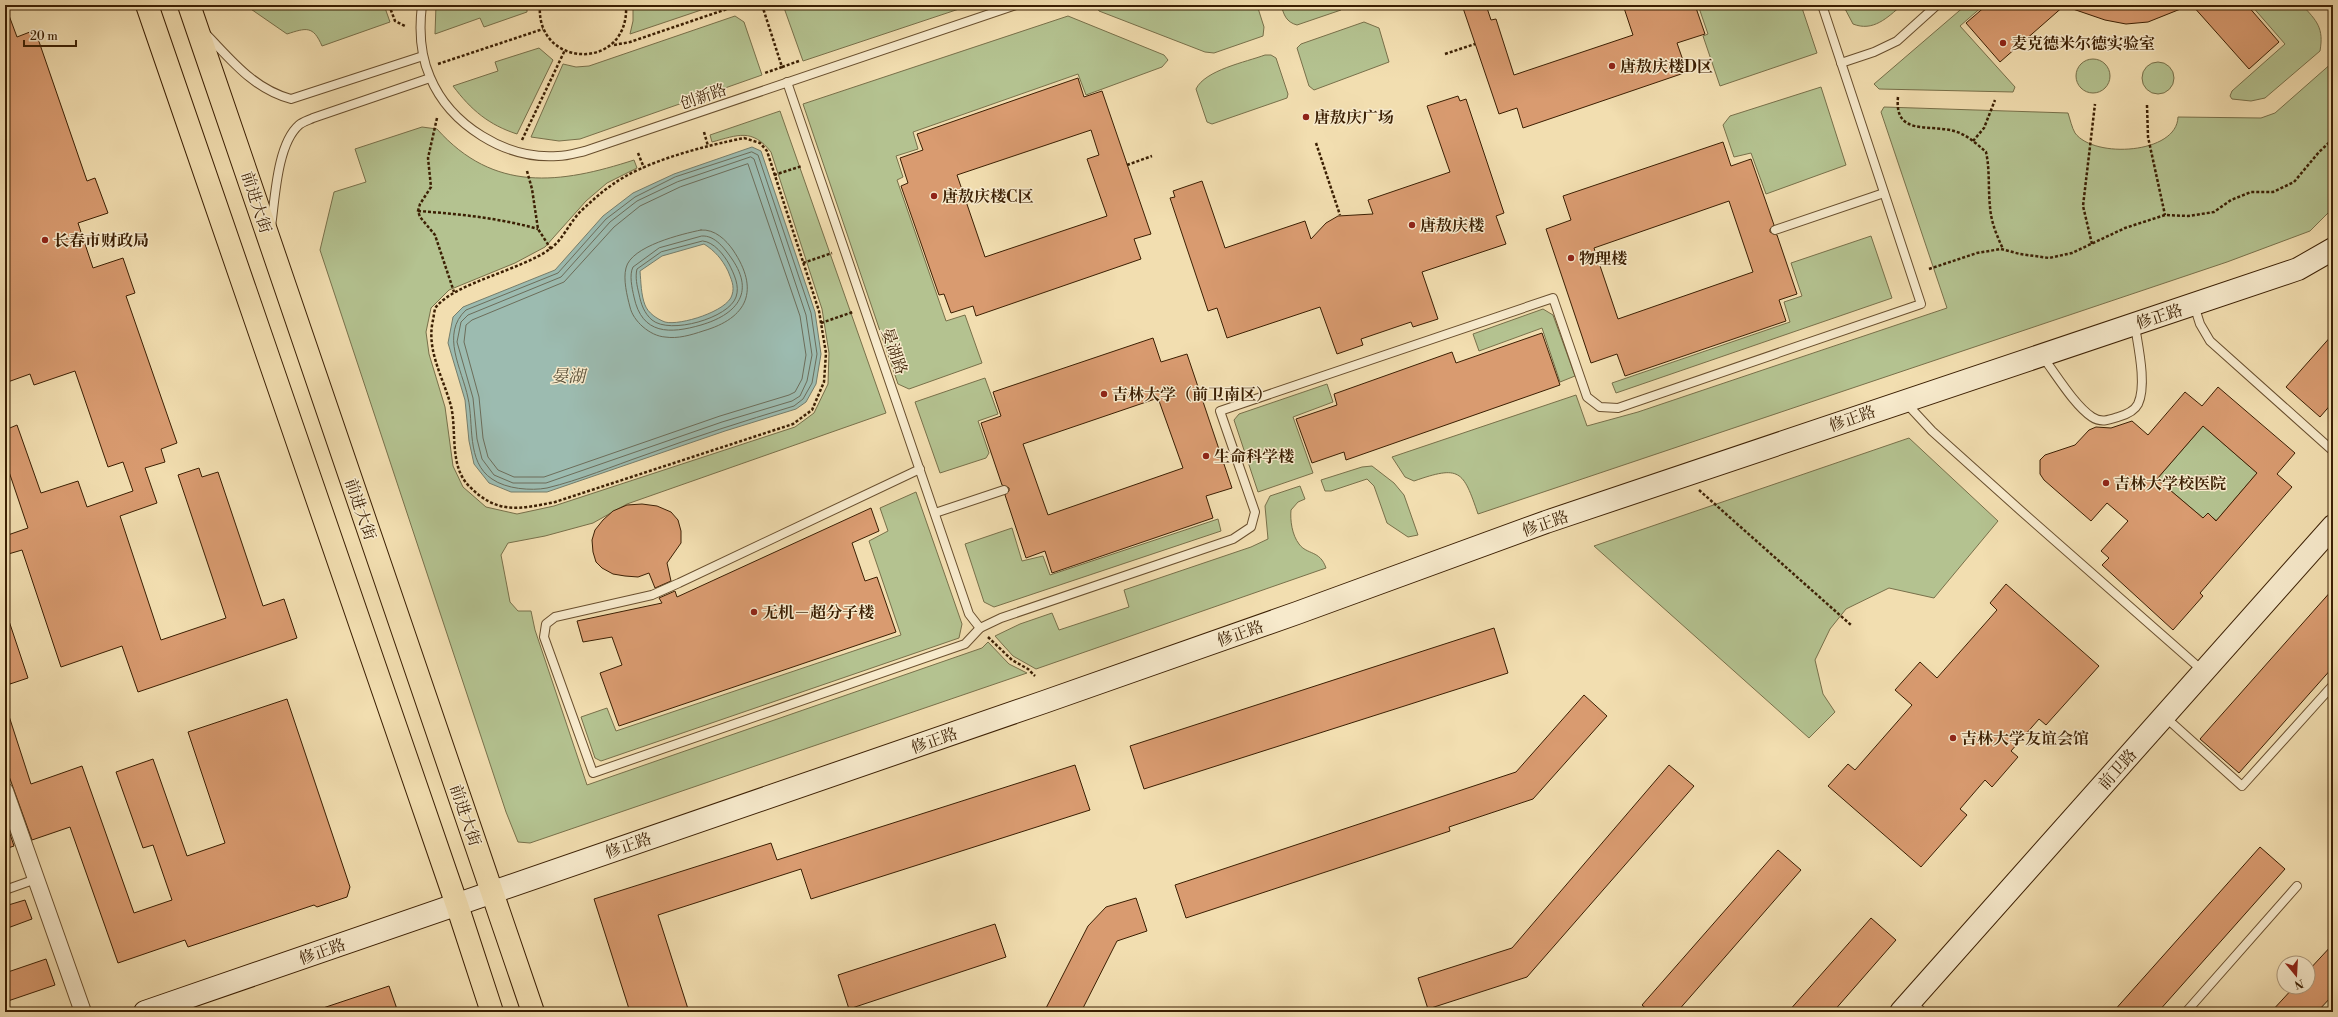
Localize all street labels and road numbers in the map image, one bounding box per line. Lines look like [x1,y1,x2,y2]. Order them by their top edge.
street label: 创新路 [677,80,729,114]
street label: 前进大街 [237,169,275,236]
street label: 修正路 [2133,300,2185,334]
street label: 晏湖路 [877,325,911,377]
street label: 修正路 [1826,402,1878,436]
street label: 前进大街 [340,476,380,543]
street label: 修正路 [1519,507,1571,541]
street label: 修正路 [1214,617,1266,651]
street label: 修正路 [908,724,960,758]
street label: 前卫路 [2094,745,2141,794]
street label: 前进大街 [445,782,485,849]
street label: 修正路 [602,829,654,863]
street label: 修正路 [296,935,348,969]

